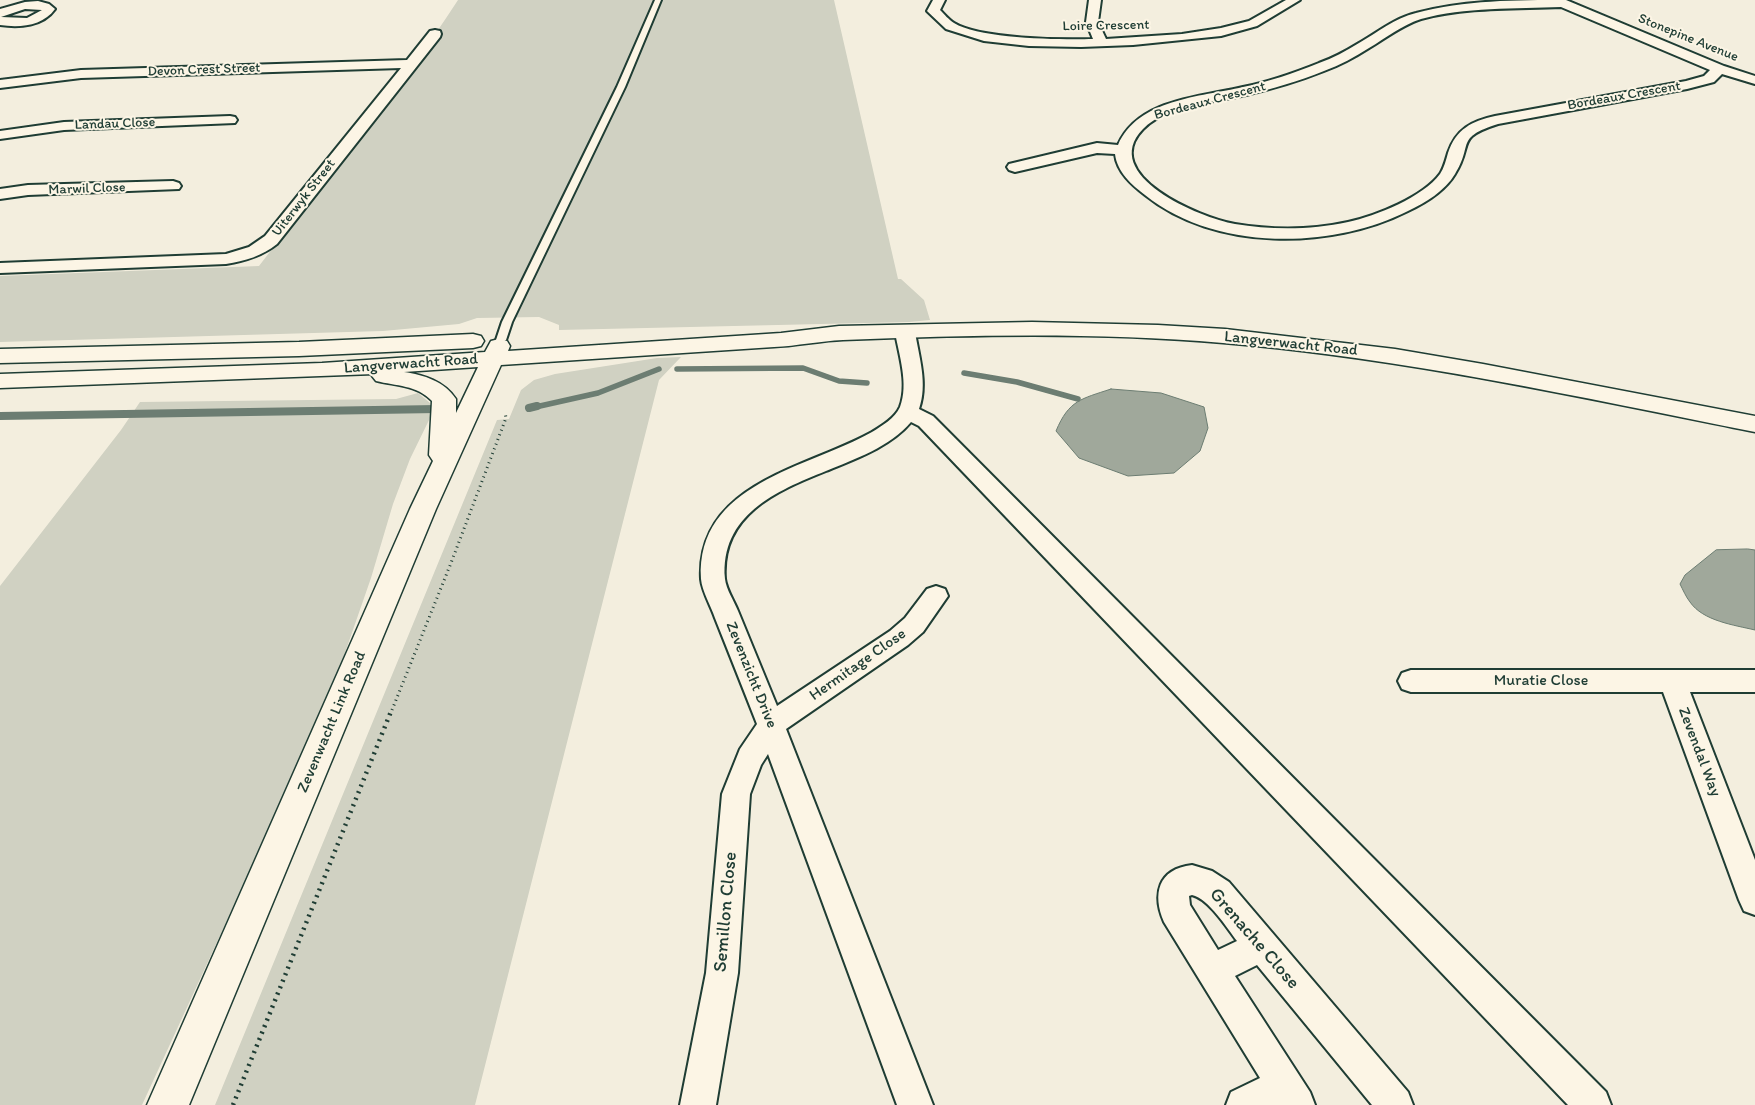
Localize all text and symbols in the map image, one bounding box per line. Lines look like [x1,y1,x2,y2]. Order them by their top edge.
street label: Stonepine Avenue [1635,10,1741,66]
street label: Loire Crescent [1062,17,1150,35]
street label: Devon Crest Street [147,60,261,80]
street label: Bordeaux Crescent [1152,78,1268,124]
street label: Bordeaux Crescent [1566,78,1682,114]
street label: Landau Close [74,114,156,134]
street label: Uiterwyk Street [269,156,339,240]
street label: Marwil Close [48,179,126,199]
street label: Langverwacht Road [1223,327,1359,361]
street label: Langverwacht Road [343,350,479,378]
street label: Zevenzicht Drive [721,619,781,731]
street label: Hermitage Close [806,625,910,705]
street label: Zevenwacht Link Road [293,648,371,796]
street label: Muratie Close [1494,671,1588,691]
street label: Zevendal Way [1673,705,1725,799]
street label: Semillon Close [709,851,743,973]
street label: Grenache Close [1204,884,1304,994]

